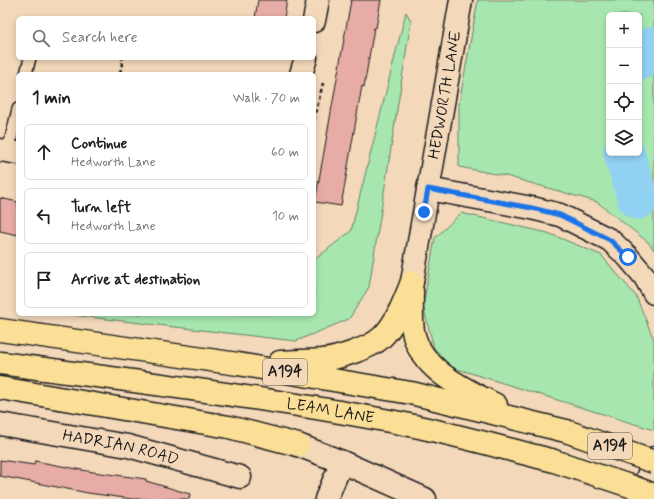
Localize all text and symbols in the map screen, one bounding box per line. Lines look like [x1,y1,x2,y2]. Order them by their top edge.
map controls [606,12,642,156]
button: + [606,12,642,48]
search box [16,16,316,60]
icon: search [30,27,52,49]
text: Search here [62,28,138,48]
street label: HEDWORTH LANE [423,29,466,161]
button: − [606,48,642,84]
button: locate [606,84,642,120]
text: 1 min [32,87,71,109]
text: Walk · 70 m [233,90,300,107]
button: layers [606,120,642,156]
text: Continue [71,134,127,154]
icon: ahead [33,141,55,163]
text: 60 m [271,144,299,161]
text: Hedworth Lane [71,154,156,171]
text: Turn left [71,198,131,218]
route end [415,203,433,221]
icon: left [33,205,55,227]
text: 10 m [272,208,299,225]
text: Hedworth Lane [71,218,156,235]
route start [619,248,637,266]
icon: arrive [33,269,55,291]
text: Arrive at destination [71,270,200,290]
road number: A194 [263,359,307,385]
street label: LEAM LANE [285,393,376,428]
street label: HADRIAN ROAD [61,424,181,470]
road number: A194 [588,433,632,459]

